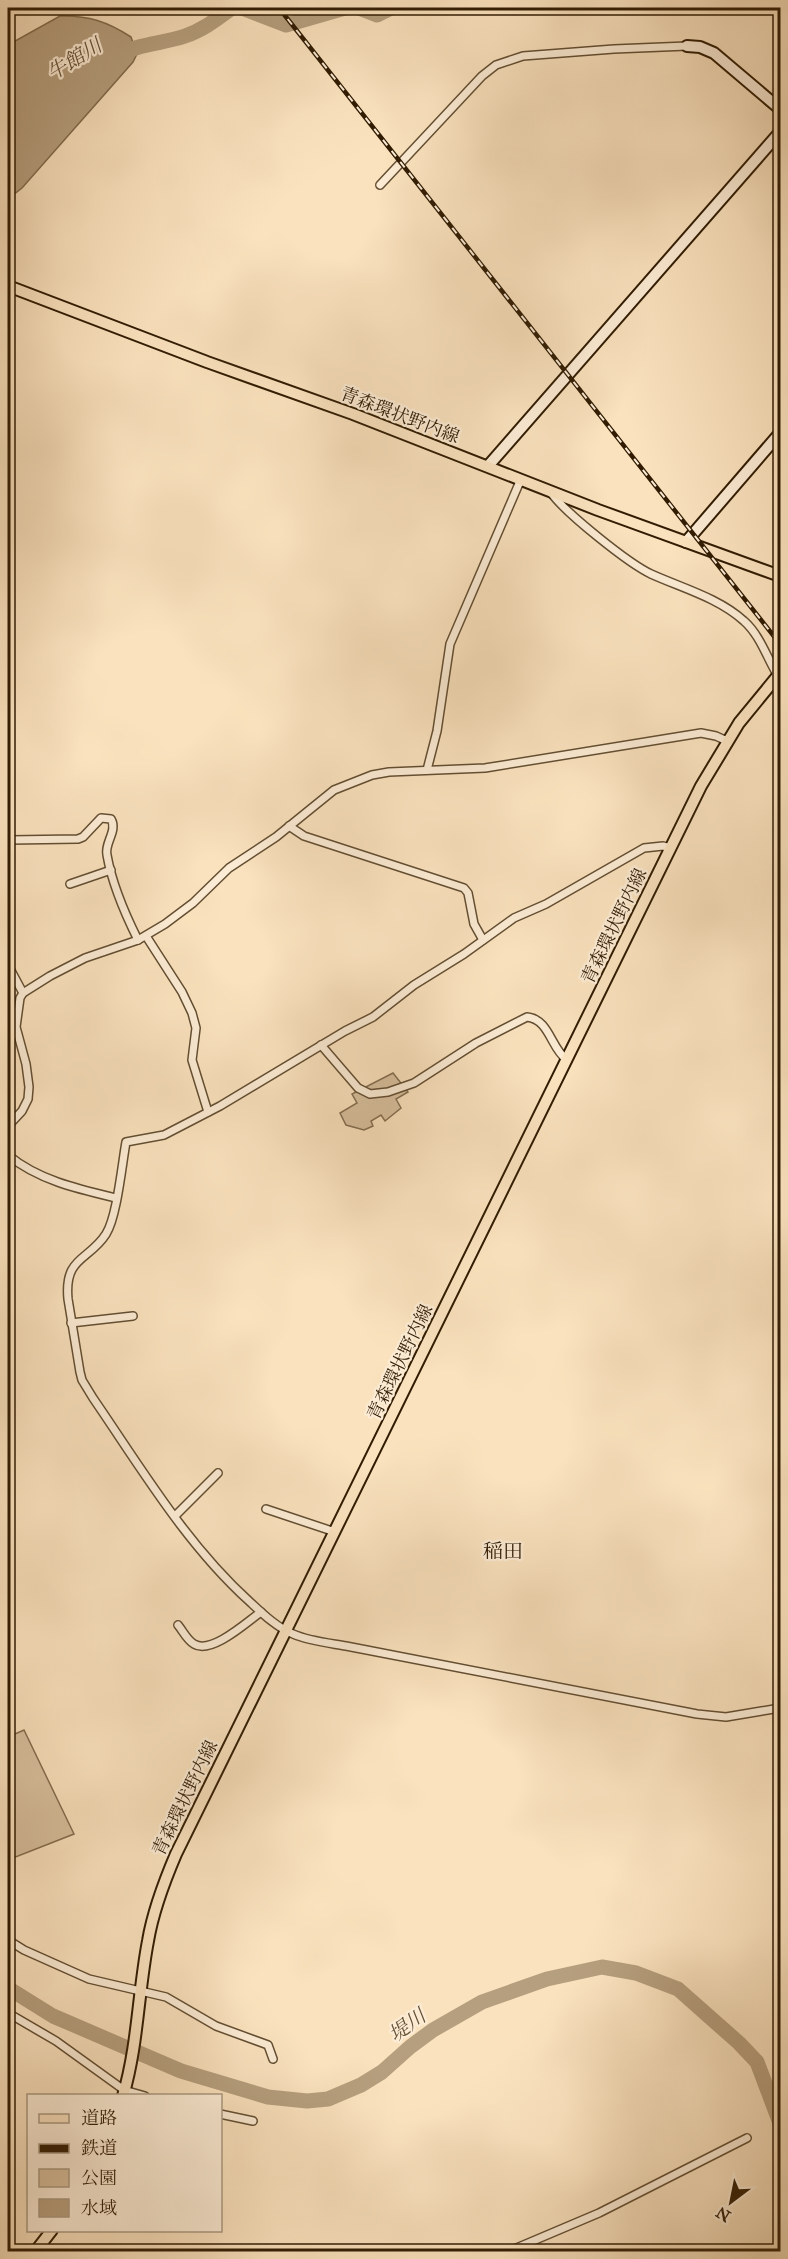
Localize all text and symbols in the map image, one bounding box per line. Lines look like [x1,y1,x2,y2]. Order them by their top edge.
water label: 牛館川 [42,32,107,85]
street label: 青森環状野内線 [337,382,463,448]
street label: 青森環状野内線 [576,865,652,987]
street label: 青森環状野内線 [362,1301,438,1423]
district label: 稲田 [483,1539,523,1563]
street label: 青森環状野内線 [147,1737,223,1859]
water label: 堤川 [384,2002,432,2046]
legend [27,2094,222,2232]
text: 道路 [81,2107,117,2129]
text: 鉄道 [81,2137,117,2159]
text: 公園 [81,2167,117,2189]
north arrow [701,2172,761,2232]
text: 水域 [81,2197,117,2219]
text: N [712,2202,734,2226]

